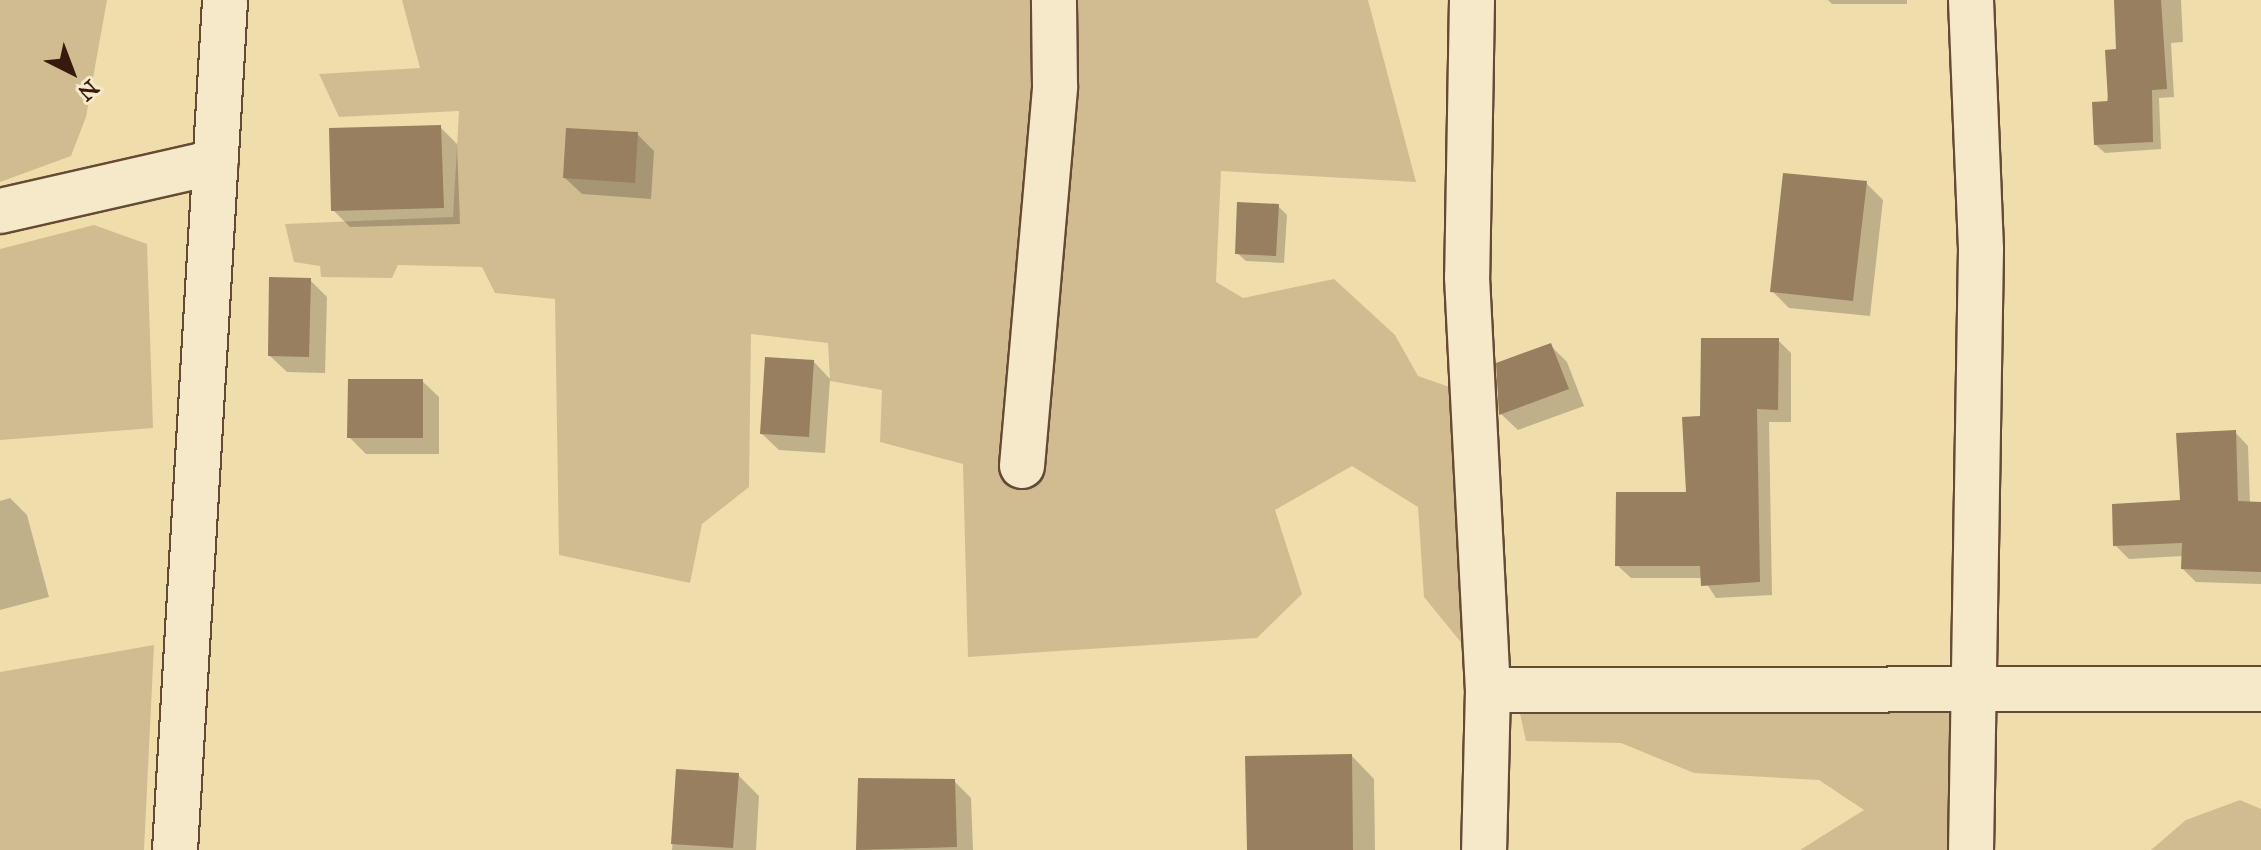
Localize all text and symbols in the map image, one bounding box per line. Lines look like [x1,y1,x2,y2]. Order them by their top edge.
north arrow [32,32,112,112]
text: N [72,74,104,106]

